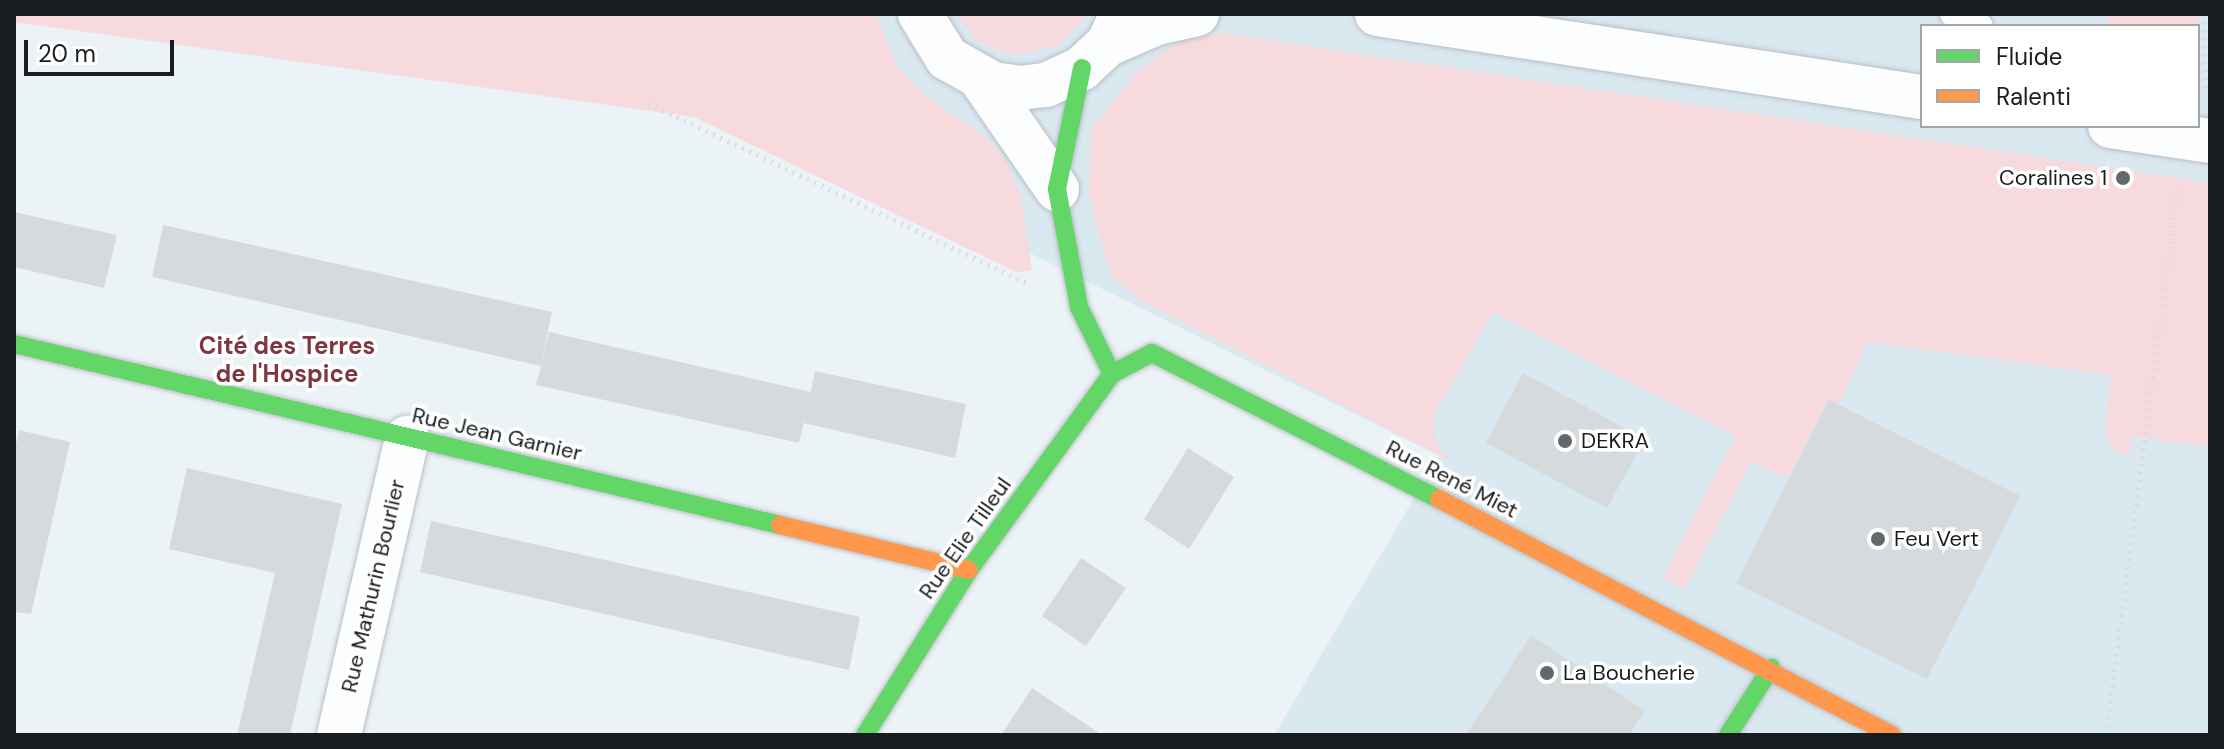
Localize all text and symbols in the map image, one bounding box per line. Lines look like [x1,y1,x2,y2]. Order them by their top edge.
scale bar [28,24,178,74]
legend [1920,24,2200,128]
text: 20 m [38,38,96,69]
text: Fluide [1996,41,2062,72]
text: Ralenti [1996,81,2071,112]
place label: Coralines 1 [1999,165,2107,191]
marker: Coralines 1 [2114,169,2132,187]
district label: Cité des Terres de l'Hospice [199,332,375,388]
street label: Rue Jean Garnier [410,402,584,466]
place label: DEKRA [1581,428,1649,454]
marker: DEKRA [1556,432,1574,450]
street label: Rue René Miet [1382,434,1522,524]
street label: Rue Elie Tilleul [913,472,1017,604]
street label: Rue Mathurin Bourlier [336,477,410,695]
place label: Feu Vert [1894,526,1979,552]
marker: Feu Vert [1869,530,1887,548]
place label: La Boucherie [1563,660,1695,686]
marker: La Boucherie [1538,664,1556,682]

